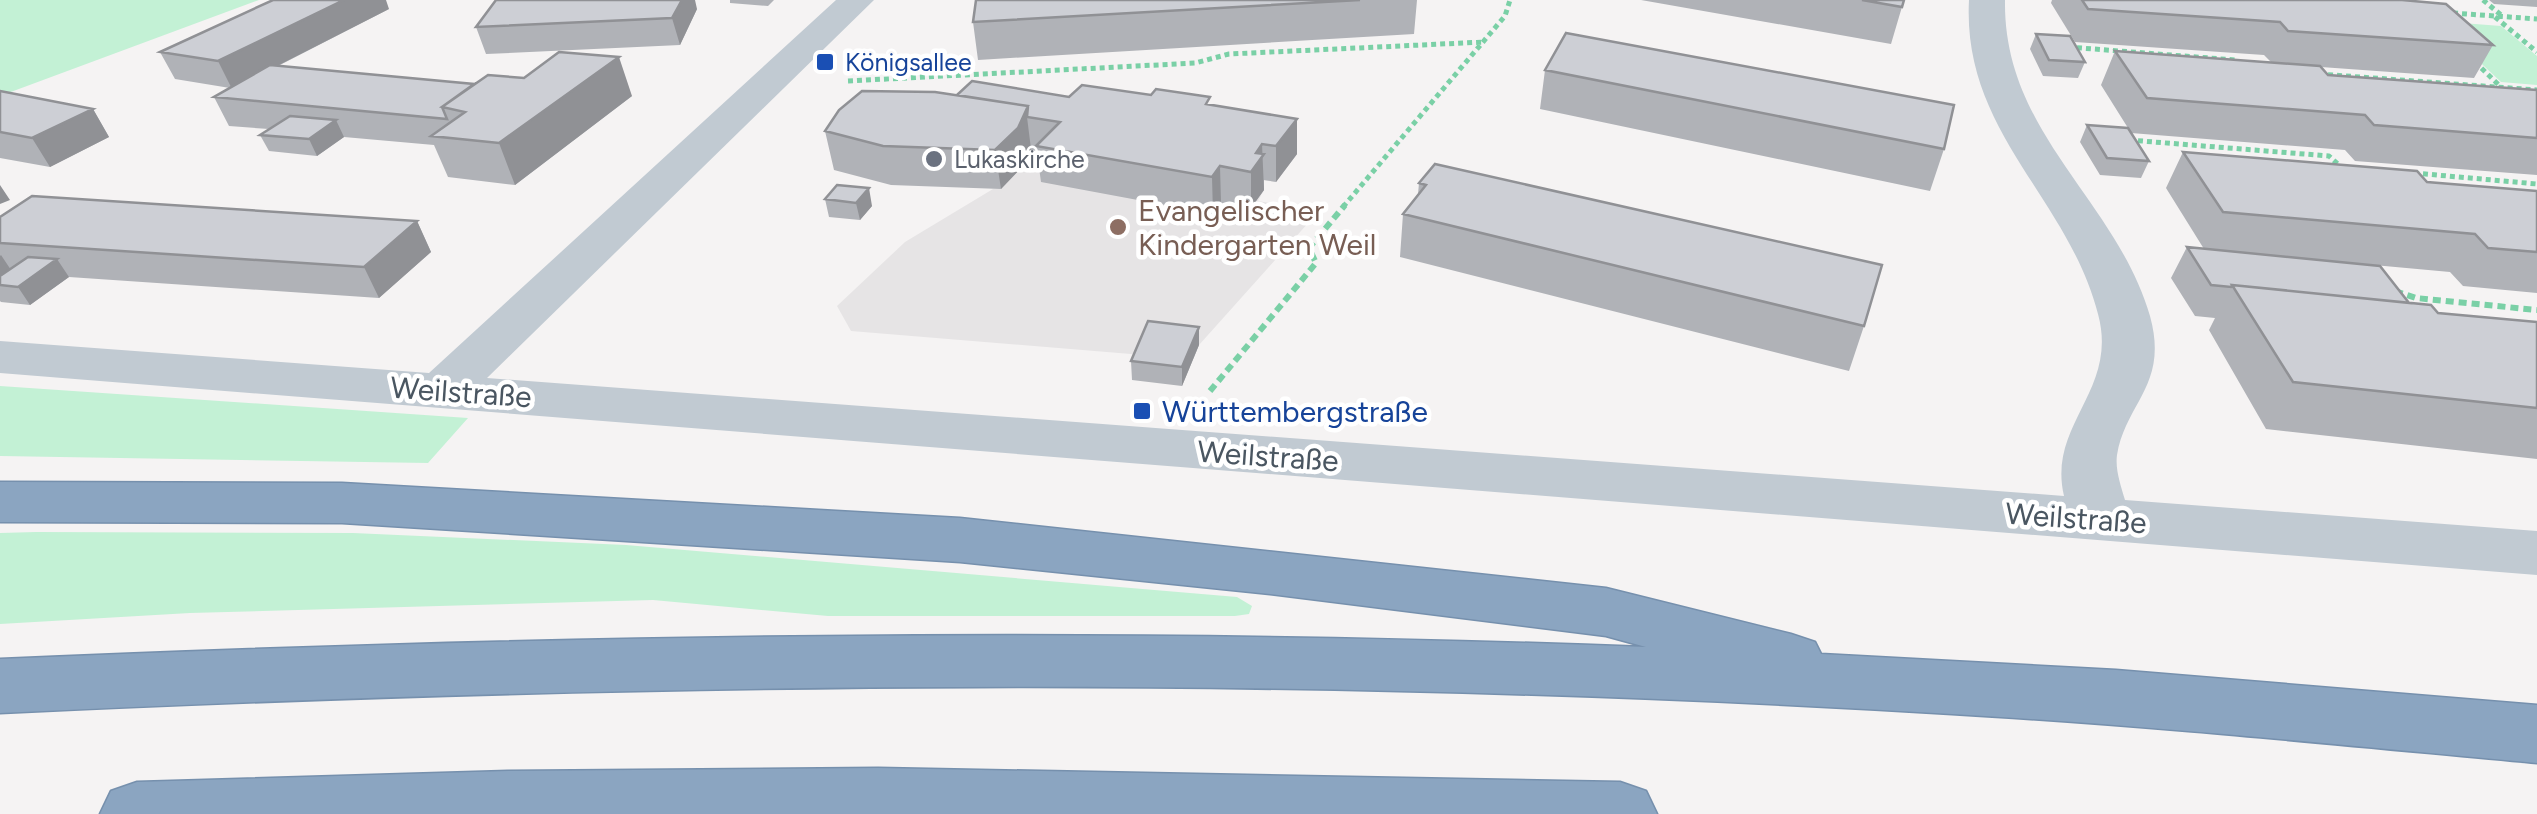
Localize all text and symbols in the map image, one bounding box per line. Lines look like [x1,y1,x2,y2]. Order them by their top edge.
place label: Königsallee [845,47,972,77]
marker: Königsallee [814,51,836,73]
place label: Lukaskirche [954,144,1085,174]
marker: Lukaskirche [923,148,945,170]
place label: Evangelischer Kindergarten Weil [1138,192,1376,263]
marker: Evangelischer Kindergarten Weil [1107,216,1129,238]
street label: Weilstraße [389,369,533,415]
place label: Württembergstraße [1162,393,1428,430]
marker: Württembergstraße [1131,400,1153,422]
street label: Weilstraße [1196,433,1340,479]
street label: Weilstraße [2004,495,2148,541]

